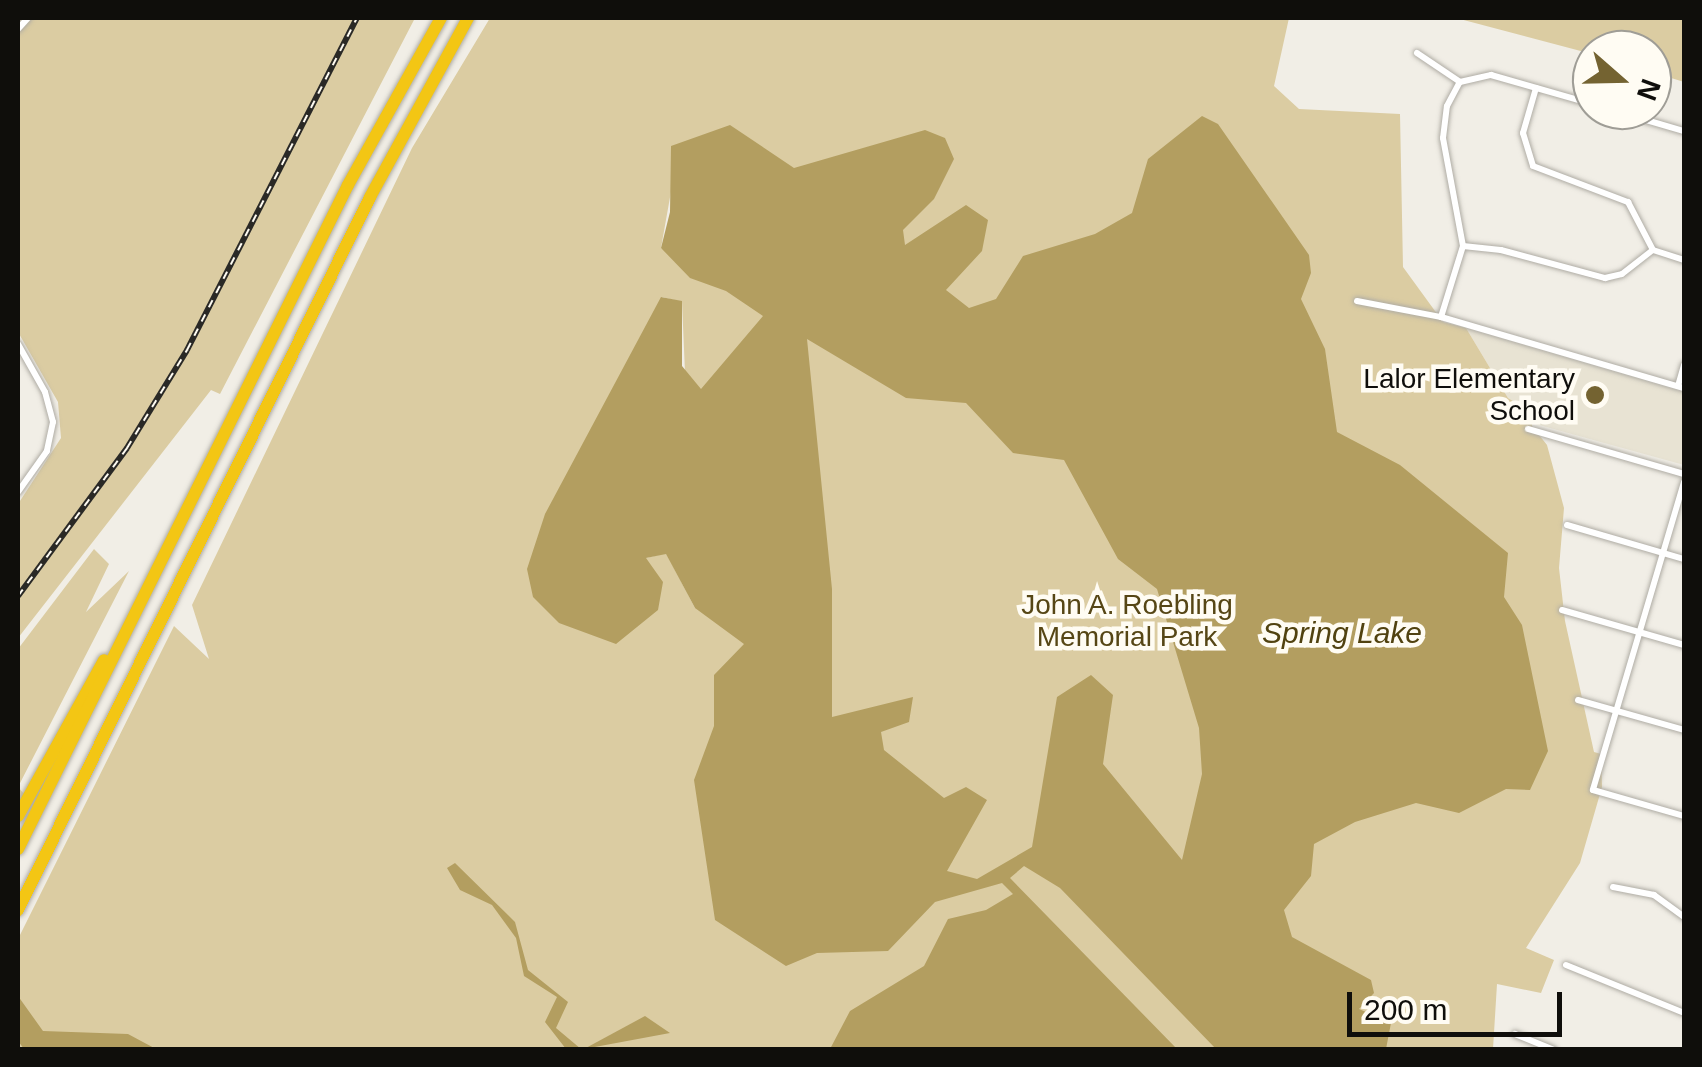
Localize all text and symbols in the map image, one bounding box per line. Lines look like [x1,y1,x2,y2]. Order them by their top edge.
north arrow [1572,30,1672,130]
text: N [1631,75,1667,105]
place label: Lalor Elementary School [1363,362,1575,428]
marker: Lalor Elementary School [1584,384,1606,406]
park label: John A. Roebling Memorial Park [1020,588,1234,654]
water label: Spring Lake [1262,615,1422,651]
scale bar [1352,972,1567,1034]
text: 200 m [1364,993,1447,1026]

